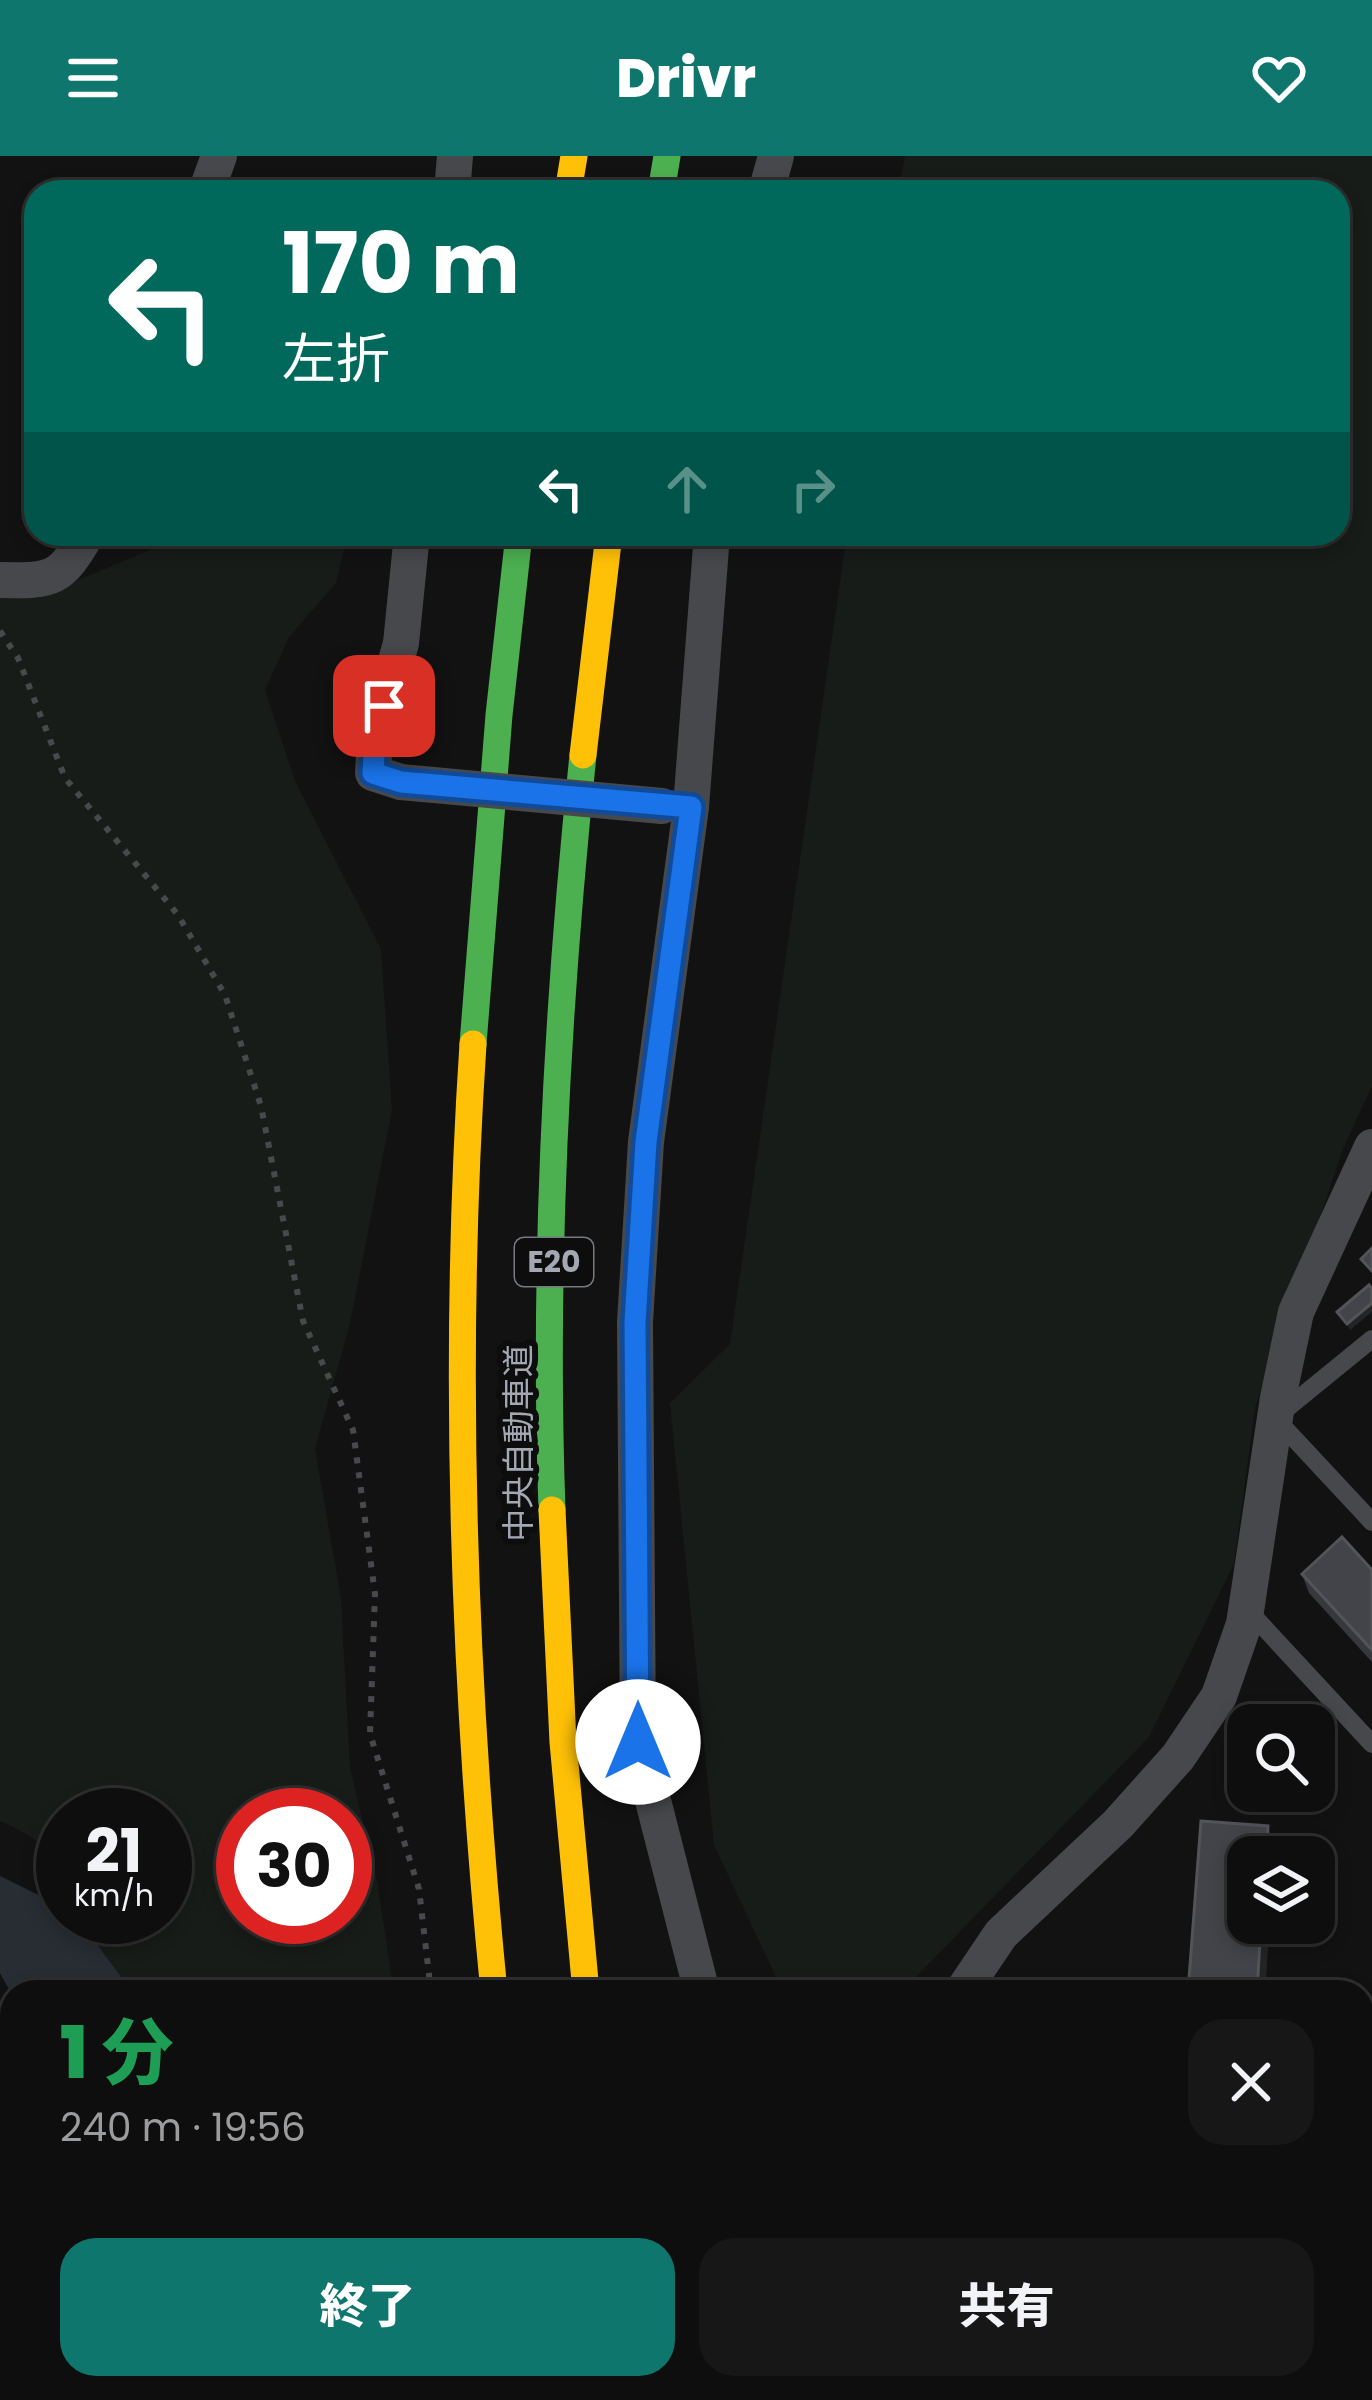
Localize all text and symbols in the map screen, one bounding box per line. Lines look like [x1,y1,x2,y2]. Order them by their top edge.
text: Drivr [616,40,756,116]
icon: menu [60,45,126,111]
icon: heart [1246,45,1312,111]
text: 170 m [282,205,520,322]
icon: left [84,228,240,384]
text: 左折 [282,321,390,397]
icon: left [528,456,594,522]
icon: ahead [654,456,720,522]
icon: right [780,456,846,522]
pin [333,655,435,757]
icon: arrive [351,673,417,739]
road number: E20 [515,1238,593,1286]
street label: 中央自動車道 [495,1344,542,1542]
position arrow [575,1679,701,1805]
map controls [1227,1704,1335,1944]
button: search [1227,1704,1335,1812]
speed limit sign: 30 [216,1788,372,1944]
text: 21 [86,1809,142,1893]
button: layers [1227,1836,1335,1944]
text: km/h [74,1874,154,1917]
text: 1 分 [60,2002,174,2103]
button: close [1188,2019,1314,2145]
text: 240 m · 19:56 [60,2100,306,2155]
button: 終了 [60,2238,675,2376]
button: 共有 [699,2238,1314,2376]

